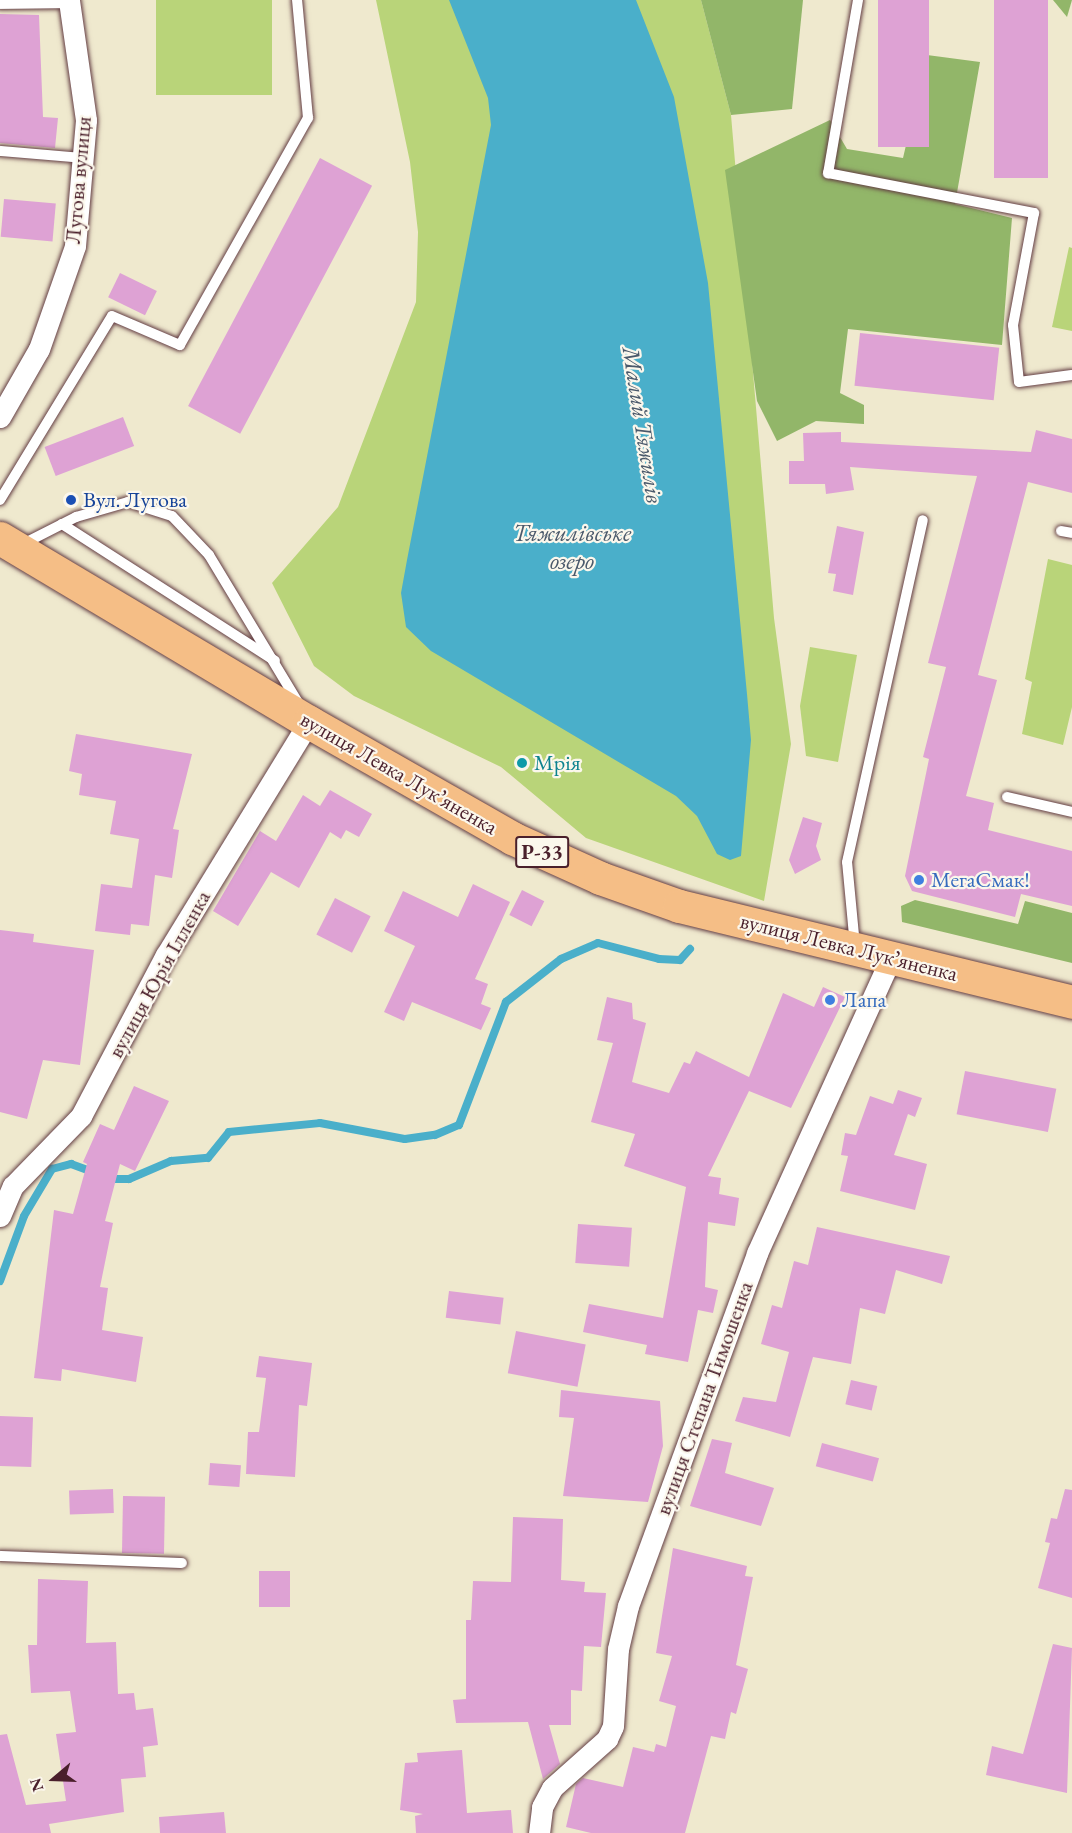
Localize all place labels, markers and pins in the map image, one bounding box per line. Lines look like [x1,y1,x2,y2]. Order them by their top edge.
place label: Вул. Лугова [83,487,187,513]
marker: Вул. Лугова [64,493,78,507]
place label: Мрія [534,750,580,776]
marker: Мрія [515,756,529,770]
place label: МегаСмак! [931,867,1030,893]
marker: МегаСмак! [912,873,926,887]
place label: Лапа [842,987,886,1013]
marker: Лапа [823,993,837,1007]

